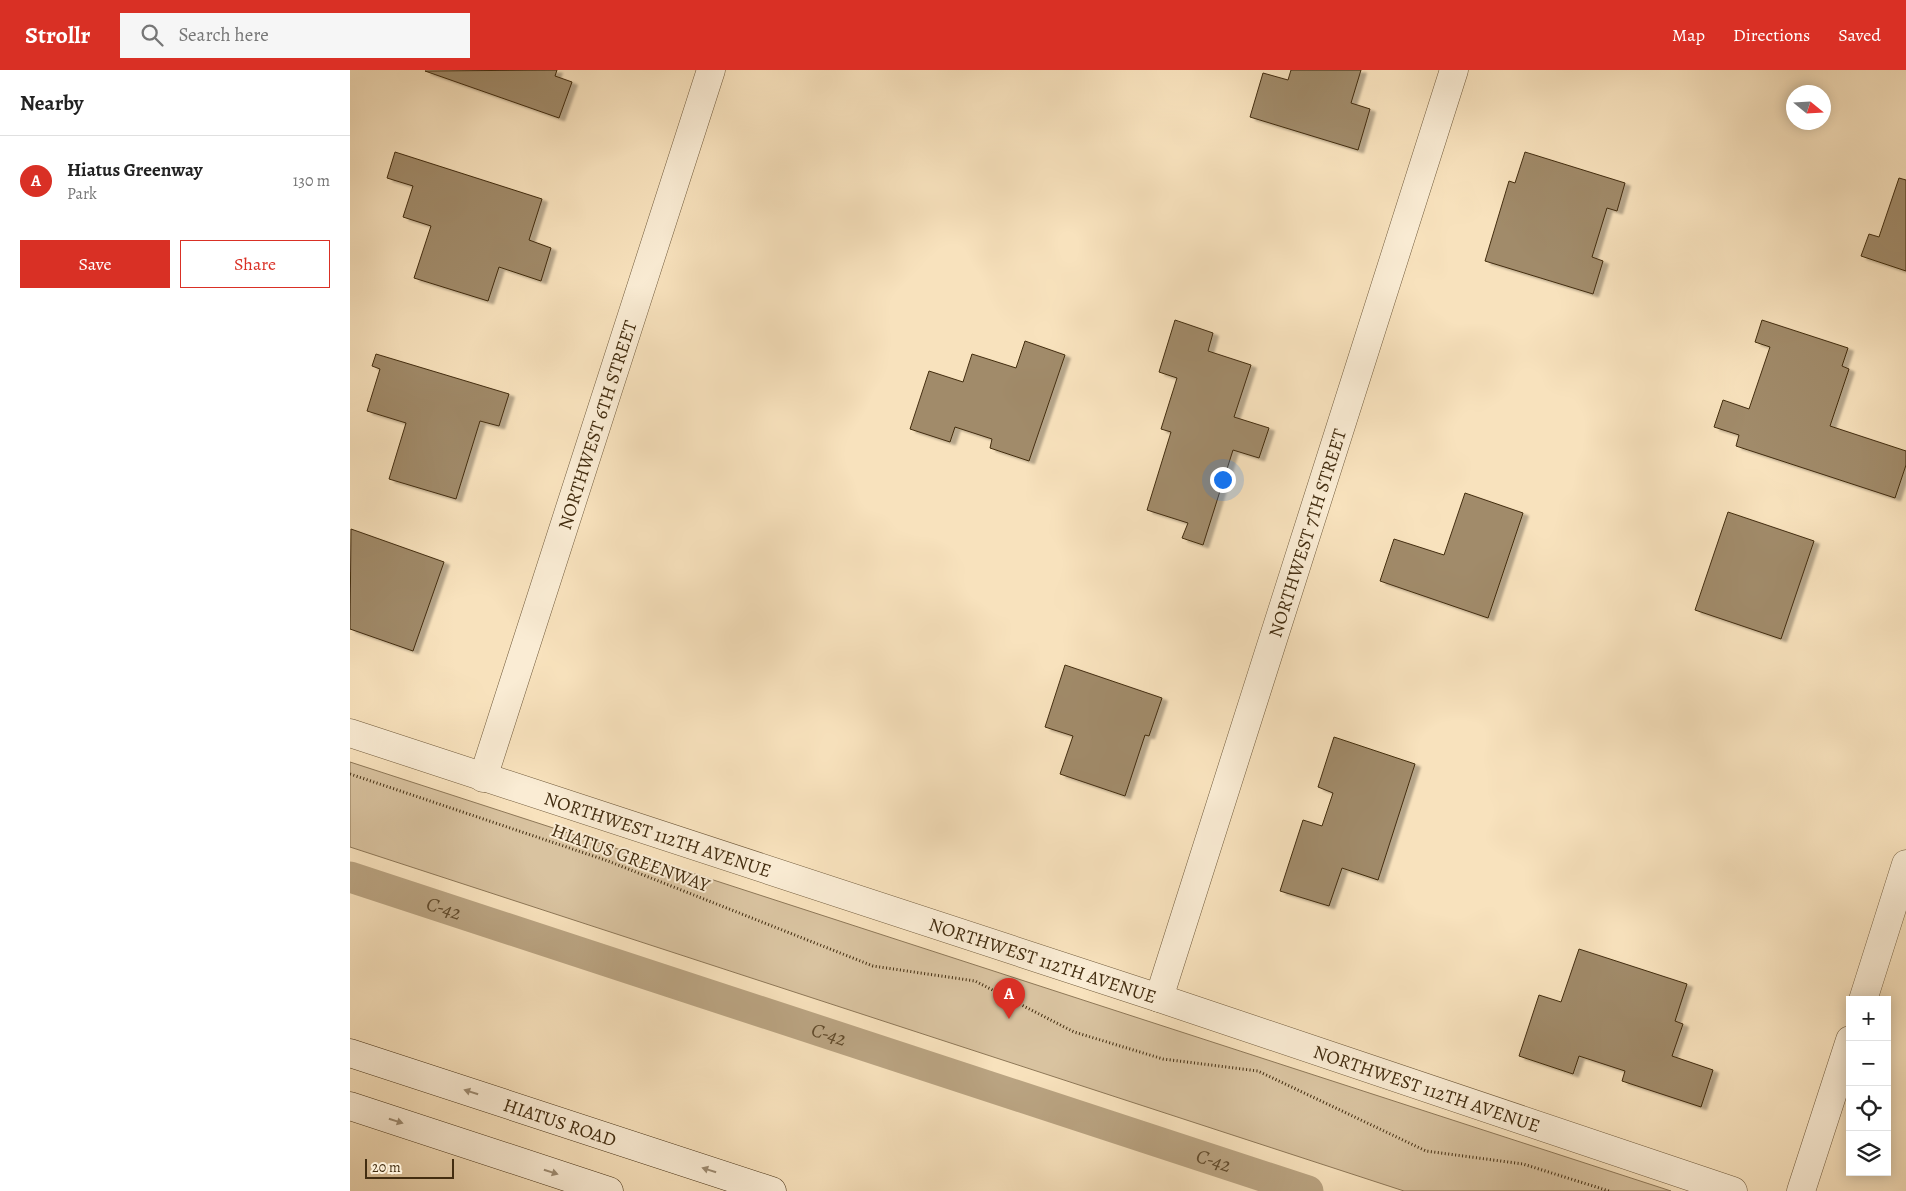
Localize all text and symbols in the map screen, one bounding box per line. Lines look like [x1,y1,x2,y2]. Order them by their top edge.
search box [120,13,470,58]
text: Strollr [25,19,90,51]
icon: search [138,21,166,49]
text: Search here [178,22,269,48]
text: Map [1672,23,1705,47]
text: Directions [1733,23,1810,47]
text: Saved [1838,23,1881,47]
north arrow [1786,85,1831,130]
text: Nearby [20,89,83,117]
text: Hiatus Greenway [67,157,203,183]
text: A [31,170,41,192]
text: 130 m [293,170,330,192]
text: Park [67,183,97,205]
button: Save [20,240,170,288]
button: Share [180,240,330,288]
street label: NORTHWEST 6TH STREET [552,317,644,533]
street label: NORTHWEST 7TH STREET [1262,425,1353,641]
your location [1210,467,1236,493]
street label: NORTHWEST 112TH AVENUE [541,785,775,884]
street label: HIATUS GREENWAY [548,817,714,899]
water label: C-42 [423,890,465,927]
street label: NORTHWEST 112TH AVENUE [925,912,1159,1008]
pin: A [993,978,1025,1019]
map controls [1846,996,1891,1176]
button: + [1846,996,1891,1041]
water label: C-42 [808,1016,850,1053]
street label: NORTHWEST 112TH AVENUE [1310,1039,1543,1139]
button: − [1846,1041,1891,1086]
button: locate [1846,1086,1891,1131]
one-way arrow [463,1088,478,1096]
street label: HIATUS ROAD [500,1092,620,1153]
one-way arrow [389,1118,404,1126]
button: layers [1846,1131,1891,1176]
water label: C-42 [1193,1142,1235,1179]
scale bar [365,1156,454,1179]
text: 20 m [372,1158,401,1177]
one-way arrow [701,1166,716,1174]
one-way arrow [543,1169,558,1176]

